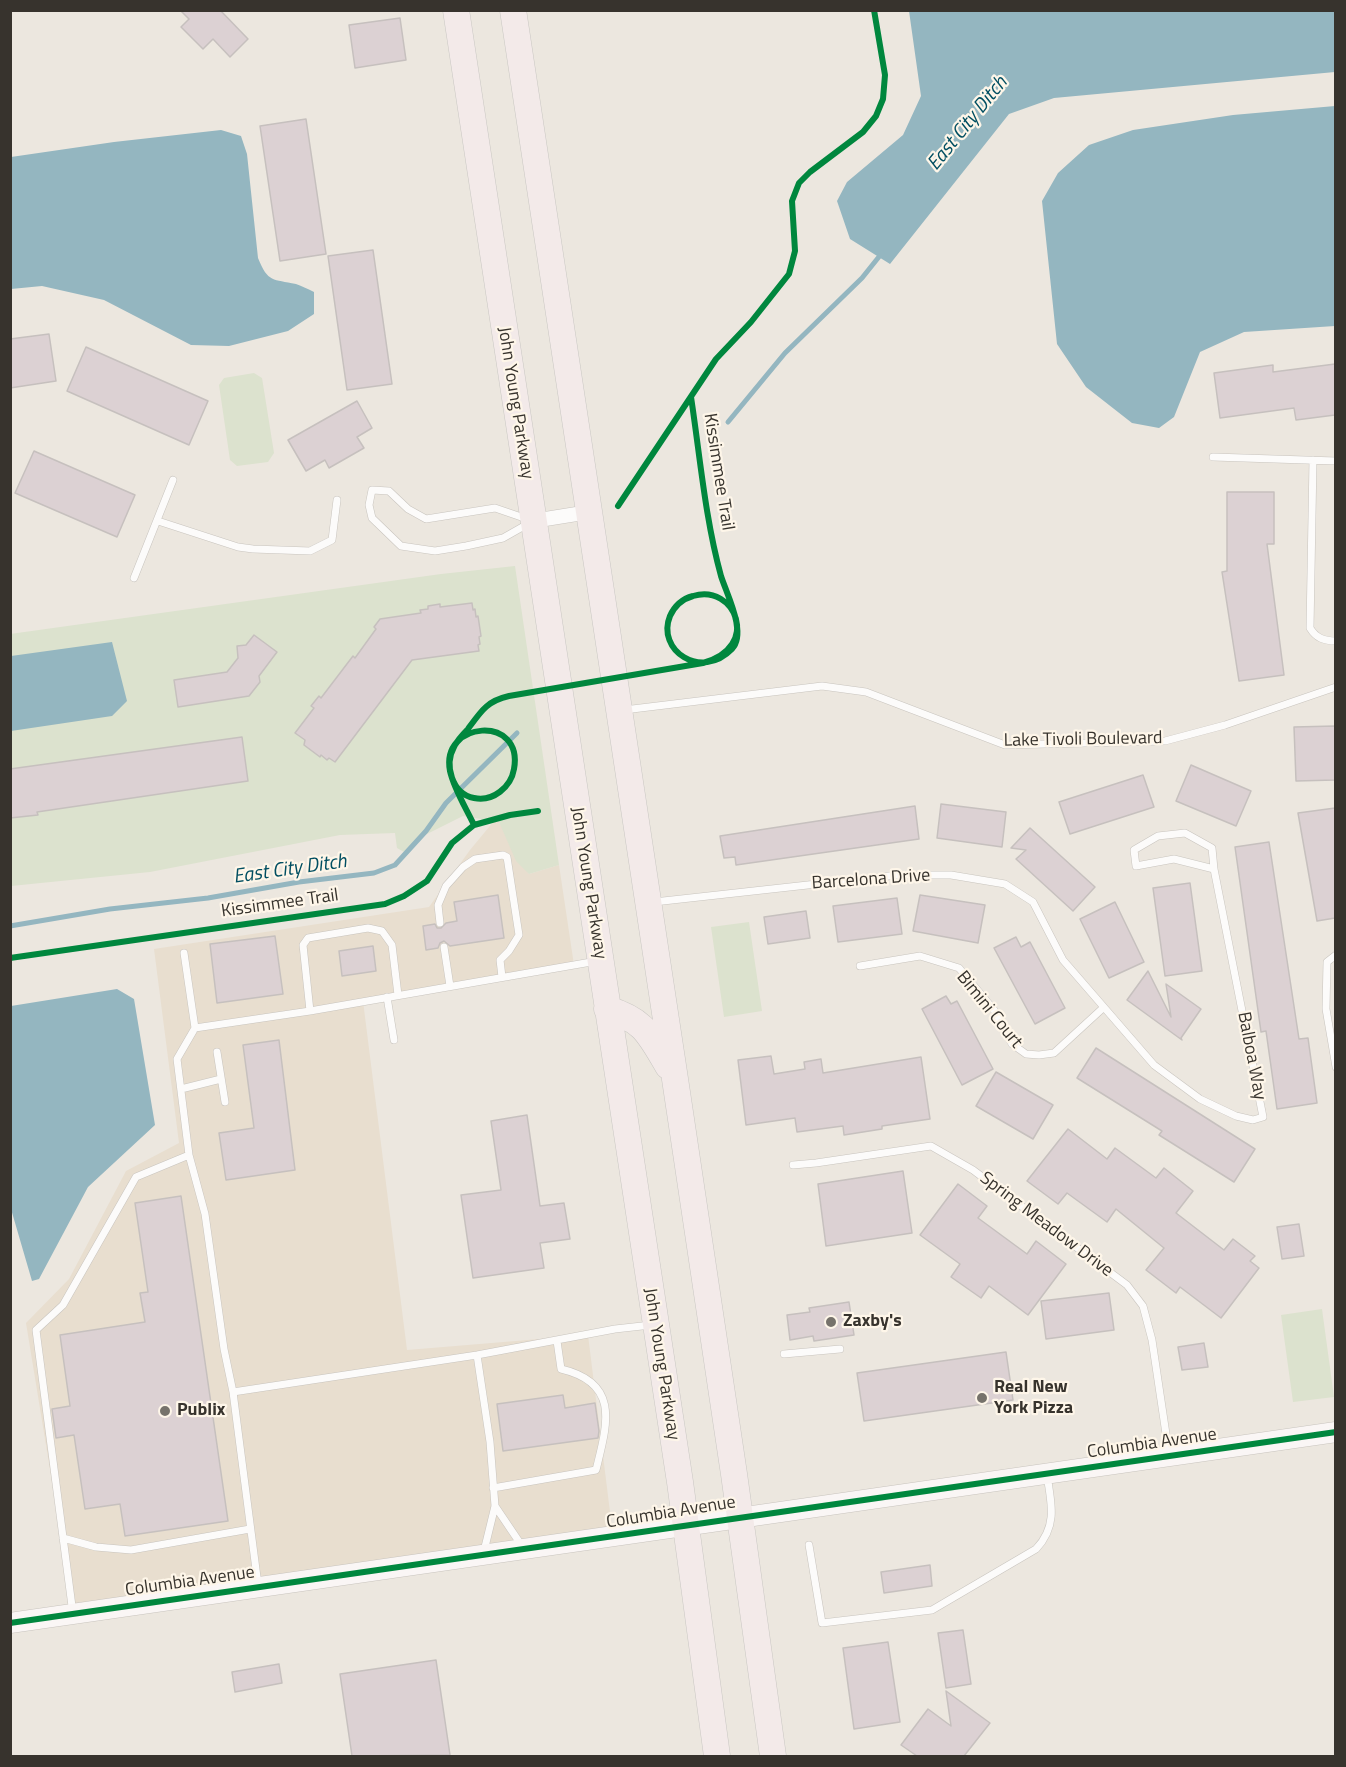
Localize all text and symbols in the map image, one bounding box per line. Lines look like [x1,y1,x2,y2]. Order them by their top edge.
water label: East City Ditch [923,72,1013,176]
street label: John Young Parkway [492,325,538,481]
street label: Kissimmee Trail [698,412,738,532]
street label: Lake Tivoli Boulevard [1003,728,1163,752]
street label: John Young Parkway [565,805,611,961]
water label: East City Ditch [232,850,348,890]
street label: Barcelona Drive [811,865,931,895]
street label: Kissimmee Trail [220,885,340,923]
street label: Bimini Court [951,967,1027,1053]
street label: Balboa Way [1232,1010,1270,1102]
street label: Spring Meadow Drive [975,1168,1117,1282]
street label: John Young Parkway [638,1286,684,1442]
place label: Zaxby's [843,1311,902,1333]
marker: Zaxby's [824,1315,838,1329]
place label: Real New York Pizza [994,1377,1073,1420]
marker: Real New York Pizza [975,1391,989,1405]
place label: Publix [177,1400,225,1422]
marker: Publix [158,1404,172,1418]
street label: Columbia Avenue [1086,1424,1218,1464]
street label: Columbia Avenue [605,1492,737,1534]
street label: Columbia Avenue [124,1562,256,1602]

